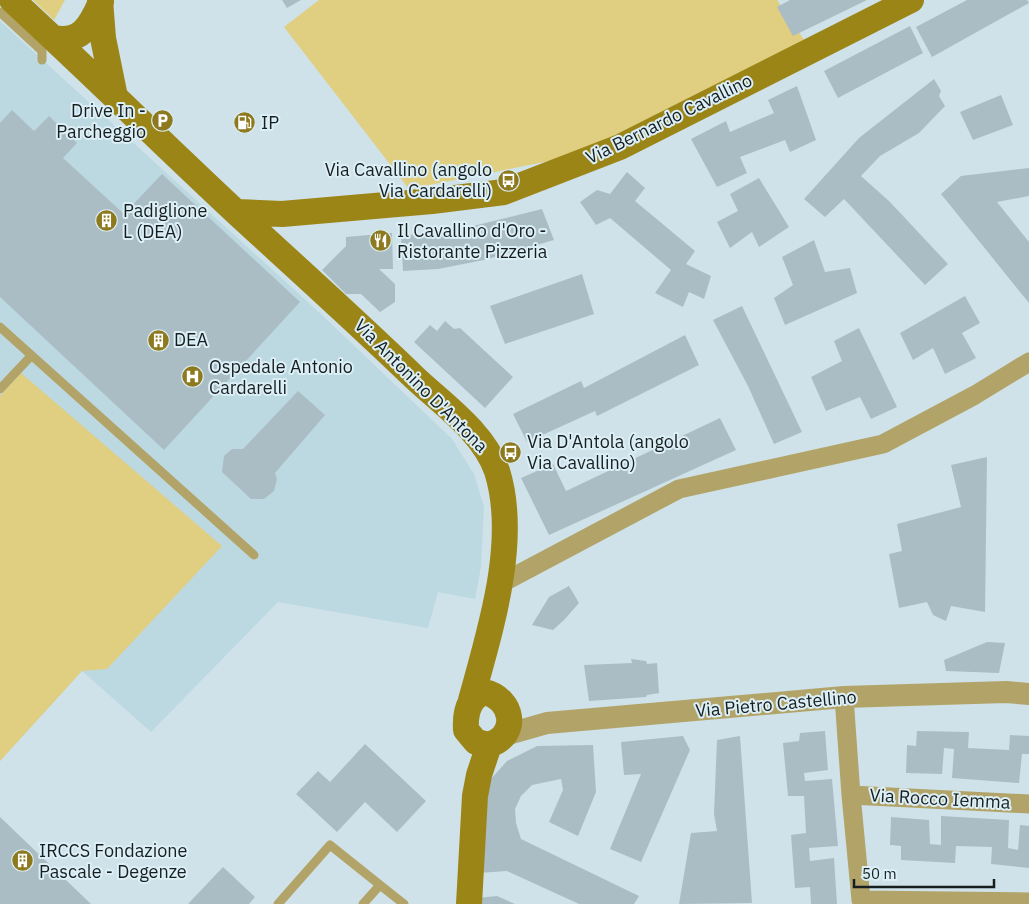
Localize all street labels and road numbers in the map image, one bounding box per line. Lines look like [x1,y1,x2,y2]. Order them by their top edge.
street label: Via Bernardo Cavallino [582,68,756,169]
street label: Via Antonino D'Antona [350,314,493,458]
street label: Via Pietro Castellino [694,685,858,722]
street label: Via Rocco Iemma [869,783,1011,814]

